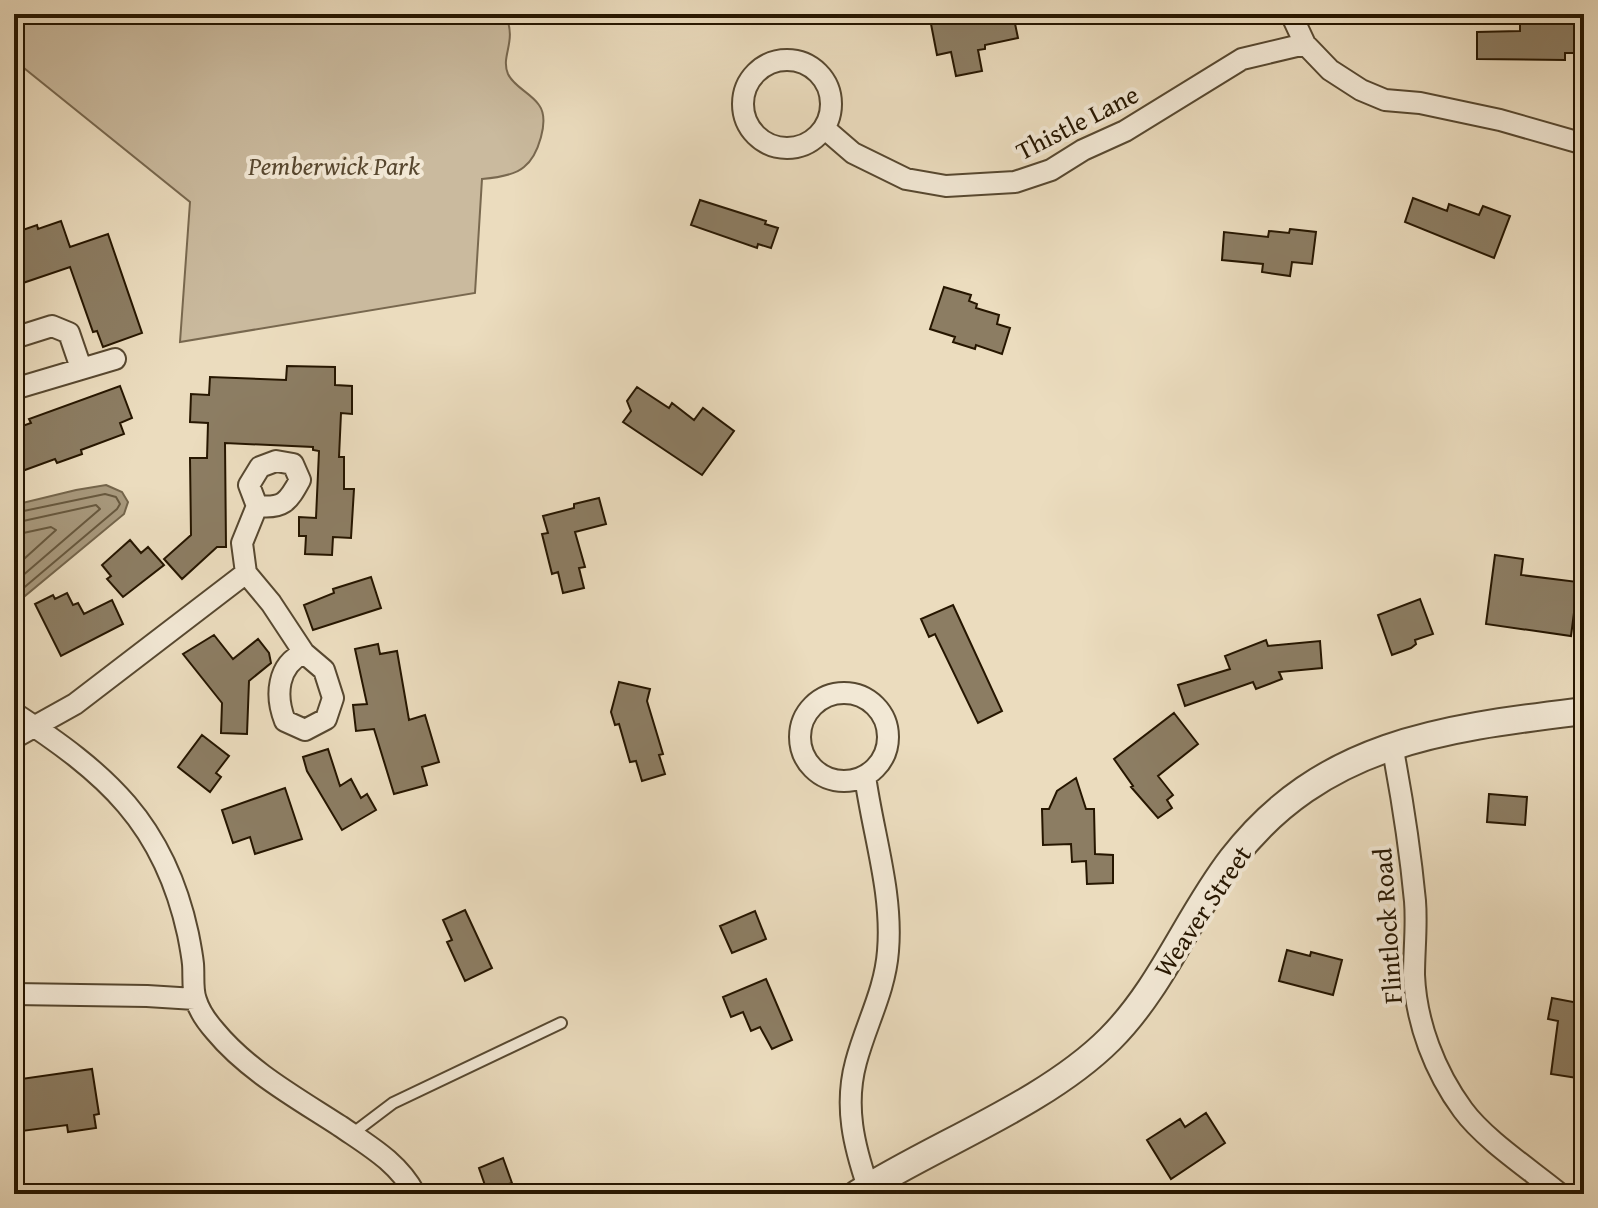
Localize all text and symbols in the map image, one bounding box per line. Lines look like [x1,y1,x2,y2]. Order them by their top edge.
street label: Thistle Lane [1009,74,1145,170]
park label: Pemberwick Park [247,146,420,185]
street label: Weaver Street [1143,837,1261,985]
street label: Flintlock Road [1362,847,1412,1005]

